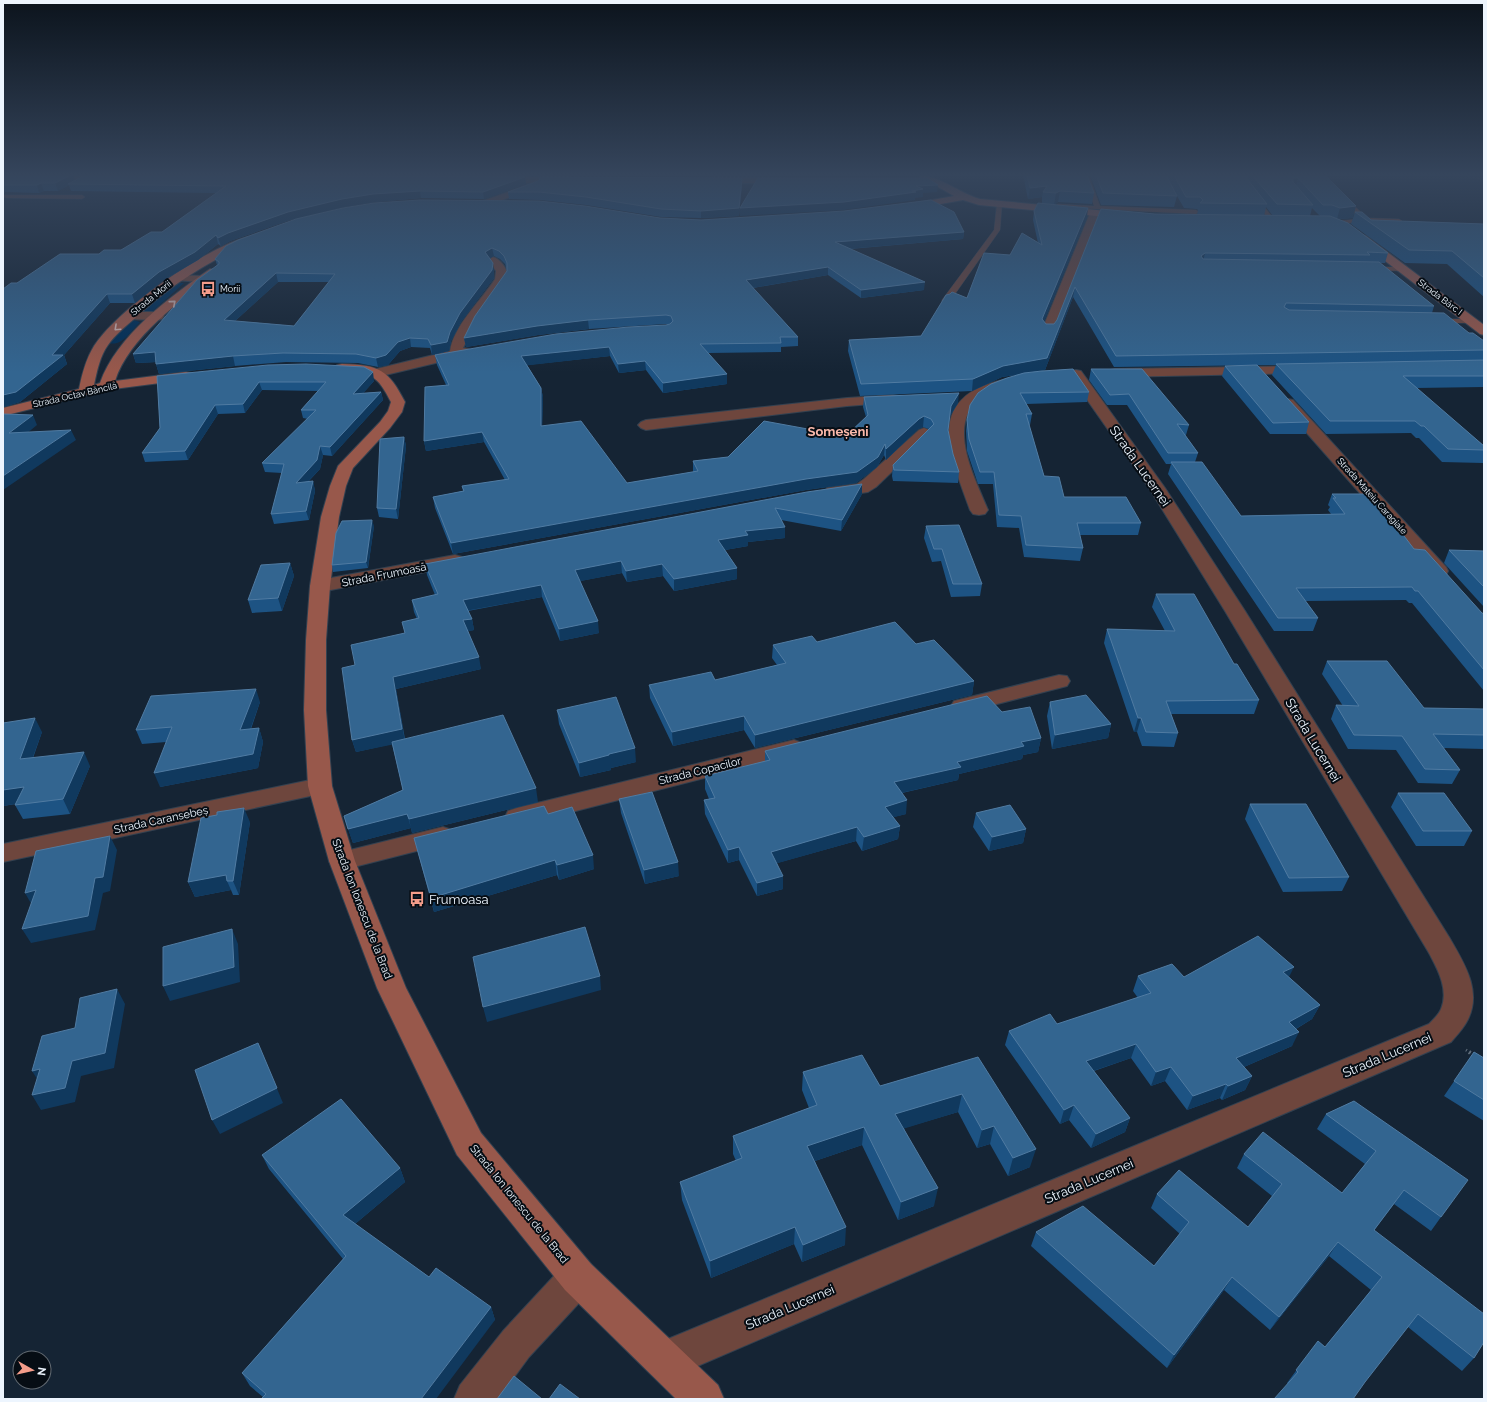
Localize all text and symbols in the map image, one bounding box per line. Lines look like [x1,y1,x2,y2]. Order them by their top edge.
street label: Strada Bărc I [1416,277,1464,317]
street label: Strada Morii [129,279,173,317]
bus stop icon: Morii [199,280,217,298]
place label: Morii [220,284,240,294]
one-way arrow [168,300,176,307]
one-way arrow [114,323,122,330]
street label: Strada Octav Băncilă [32,380,118,410]
street label: Strada Lucernei [1107,423,1173,509]
district label: Someșeni [807,424,869,439]
street label: Strada Mateiu Caragiale [1335,456,1409,537]
street label: Strada Frumoasă [340,560,428,590]
street label: Strada Lucernei [1282,695,1344,785]
street label: Strada Copacilor [657,754,743,788]
street label: Strada Caransebeș [113,804,209,836]
street label: Strada Ion Ionescu de la Brad [329,837,395,981]
bus stop icon: Frumoasa [408,890,426,908]
place label: Frumoasa [429,892,489,907]
street label: Strada Lucernei [1340,1030,1434,1080]
street label: Strada Ion Ionescu de la Brad [467,1142,571,1266]
street label: Strada Lucernei [1042,1156,1136,1206]
street label: Strada Lucernei [743,1282,837,1332]
north arrow [12,1350,52,1390]
text: N [34,1366,48,1376]

